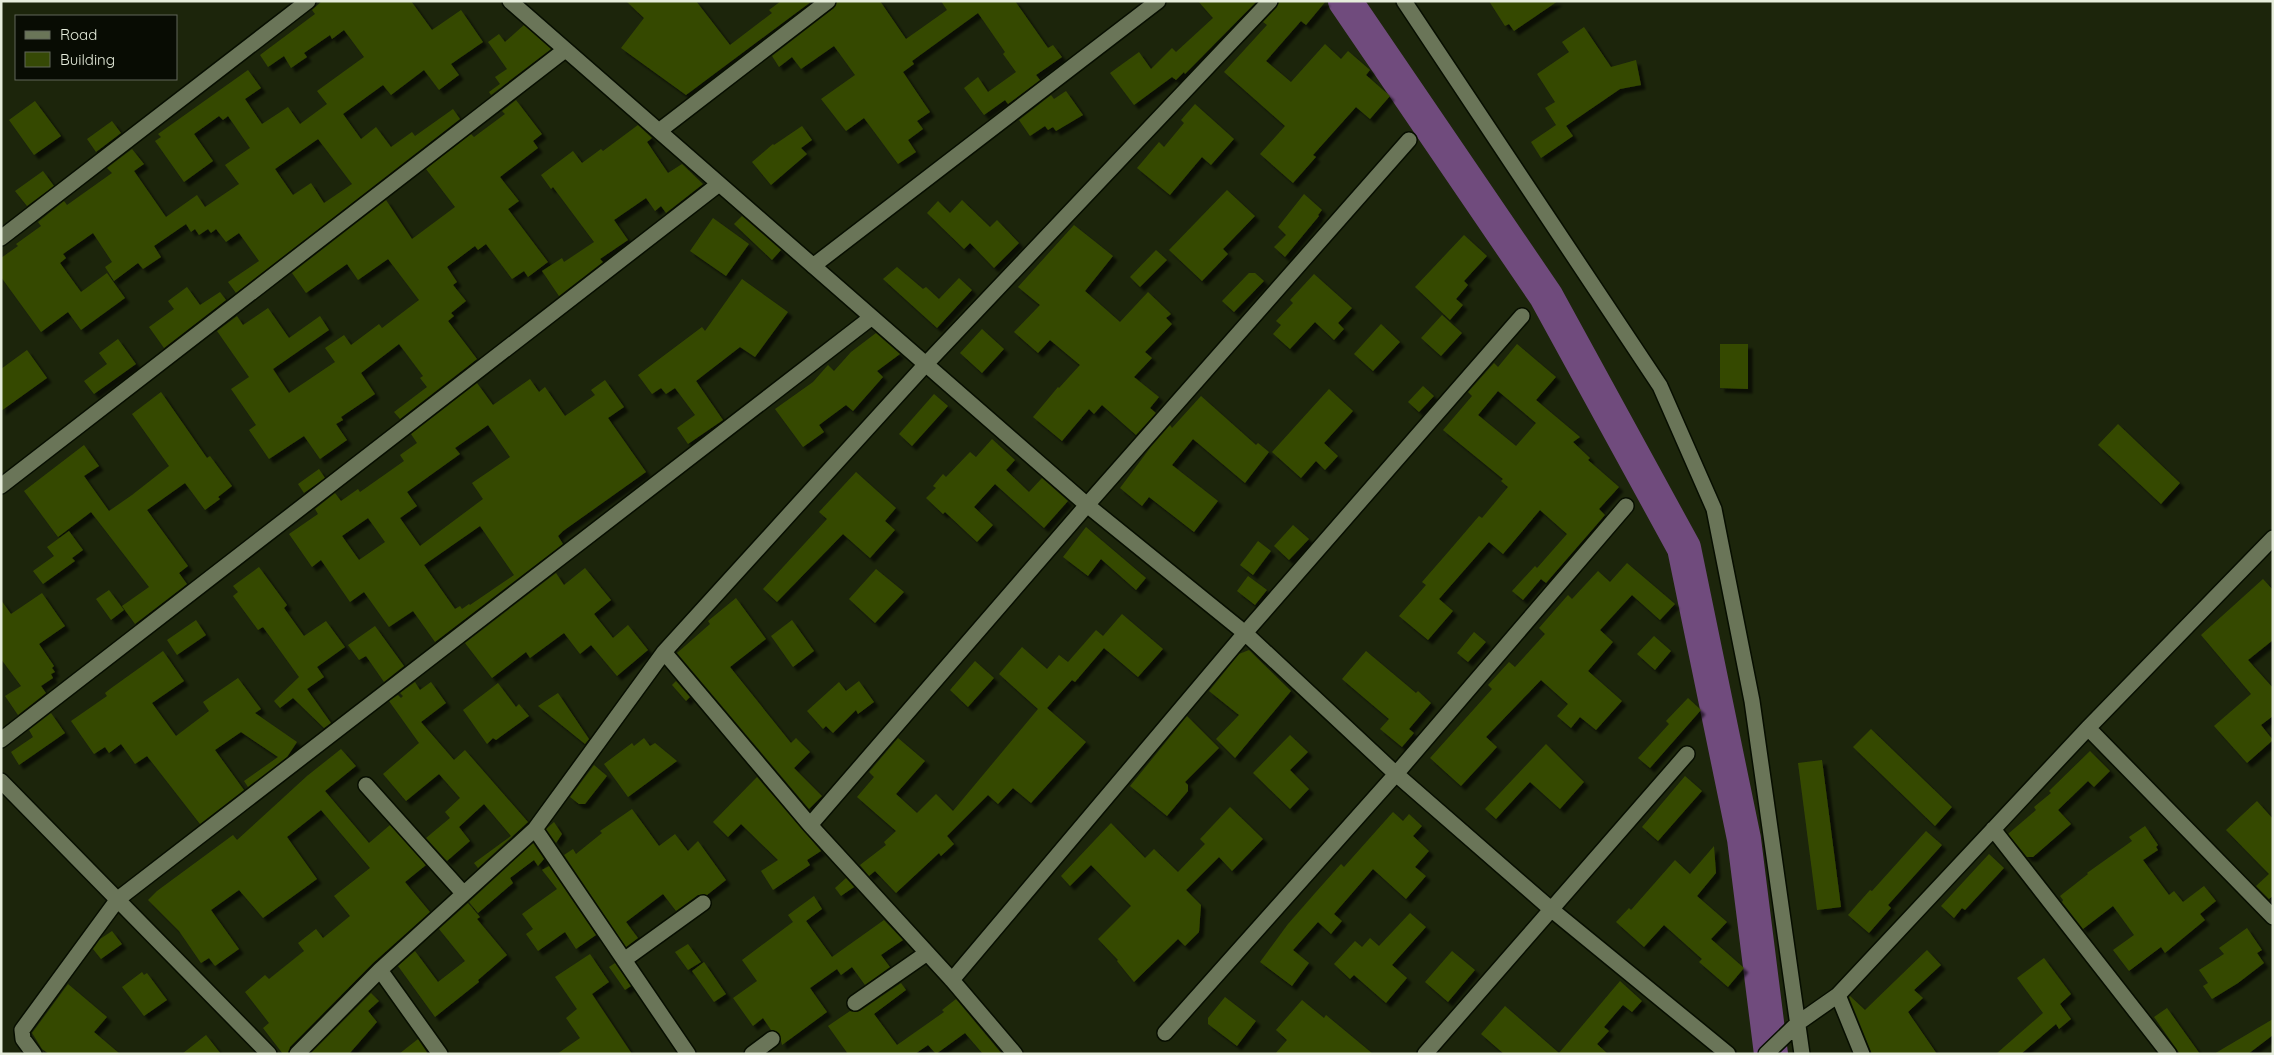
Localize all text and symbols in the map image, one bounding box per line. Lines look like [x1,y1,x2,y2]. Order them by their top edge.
legend [15,15,178,80]
text: Road [60,25,97,44]
text: Building [60,50,115,69]

